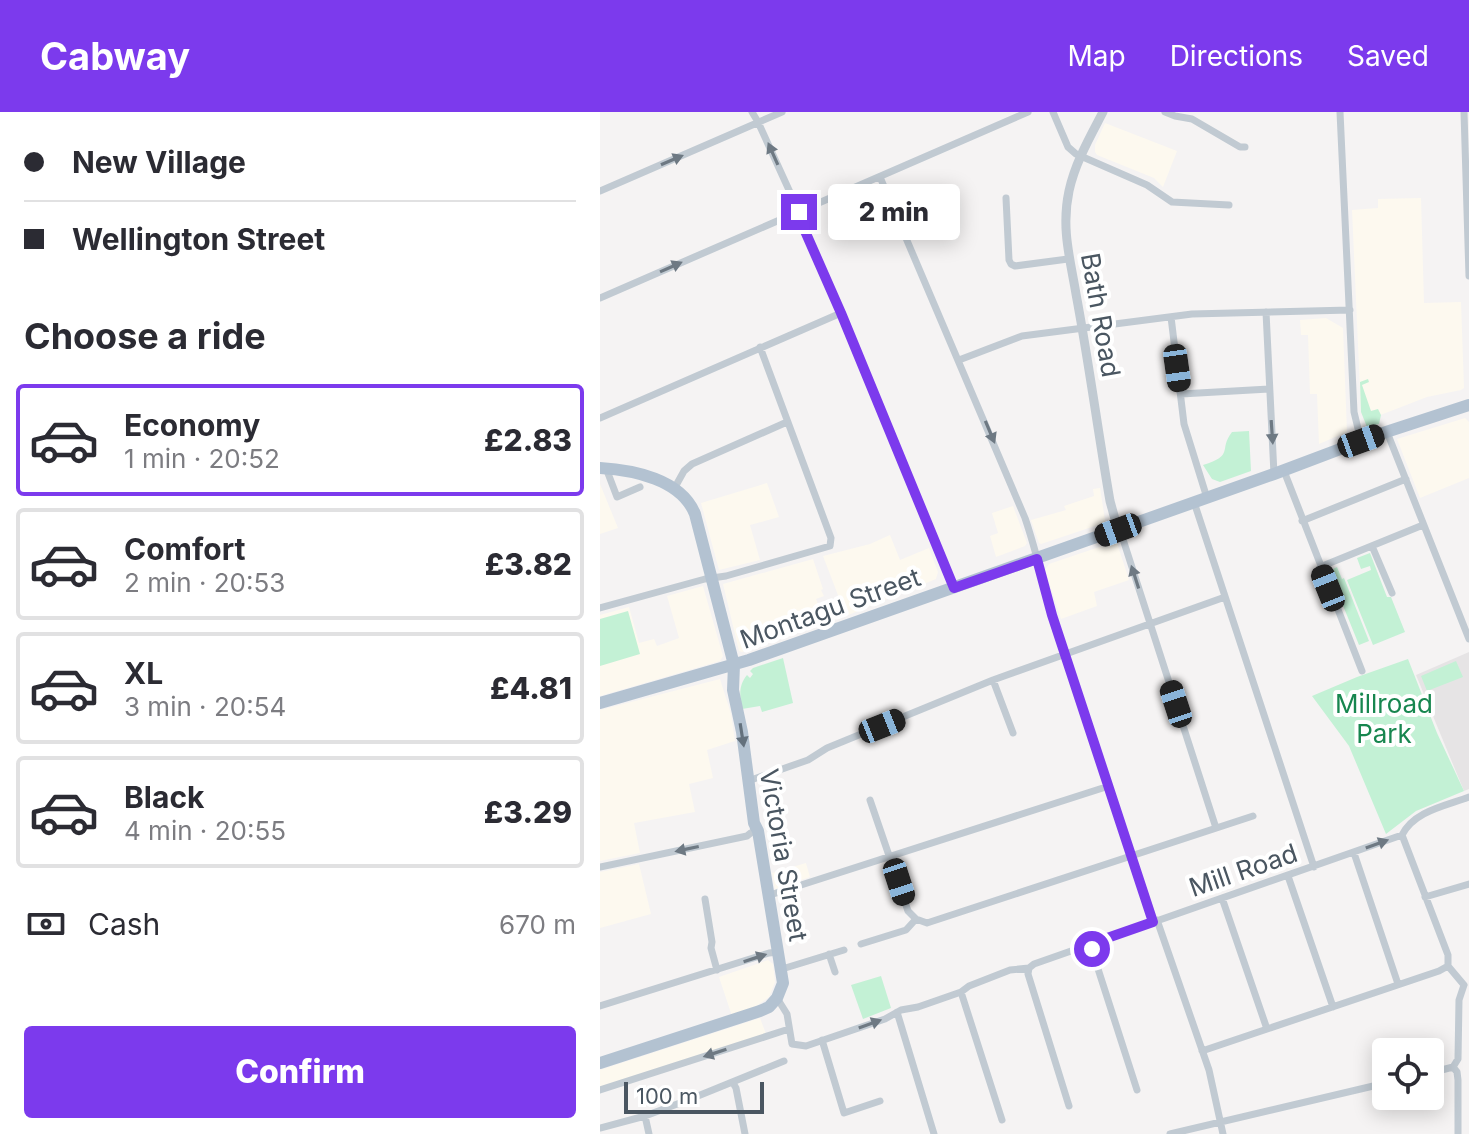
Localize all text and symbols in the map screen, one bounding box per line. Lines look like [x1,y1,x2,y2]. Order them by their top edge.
text: Cabway [40,33,190,79]
text: Map [1067,39,1126,73]
text: Directions [1170,39,1303,73]
text: Saved [1347,39,1429,73]
one-way arrow [766,142,780,166]
text: New Village [72,144,246,180]
one-way arrow [660,153,683,166]
callout: 2 min [827,184,959,240]
route end [781,194,817,230]
text: 2 min [859,196,929,227]
text: Wellington Street [72,221,325,257]
street label: Bath Road [1075,250,1127,380]
one-way arrow [660,260,683,274]
text: Choose a ride [24,314,266,358]
car [1162,343,1192,393]
icon: car [28,404,100,476]
text: Economy [124,407,260,443]
one-way arrow [983,420,996,444]
one-way arrow [1266,420,1279,445]
text: £2.83 [484,422,572,458]
car [1334,422,1388,460]
text: 1 min · 20:52 [124,443,280,474]
car [1091,511,1145,549]
icon: car [28,528,100,600]
text: Comfort [124,531,245,567]
text: £3.82 [485,546,572,582]
street label: Montagu Street [736,561,924,655]
car [1308,561,1348,615]
one-way arrow [1128,564,1141,588]
text: 2 min · 20:53 [124,567,285,598]
icon: car [28,652,100,724]
text: XL [124,655,163,691]
text: £4.81 [490,670,572,706]
car [1157,677,1195,731]
park label: Millroad Park [1335,688,1433,749]
text: 3 min · 20:54 [124,691,286,722]
car [855,706,909,746]
one-way arrow [736,723,749,748]
street label: Victoria Street [754,766,814,944]
icon: car [28,776,100,848]
text: Black [124,779,204,815]
text: £3.29 [484,794,572,830]
text: 4 min · 20:55 [124,815,286,846]
street label: Mill Road [1185,837,1301,903]
one-way arrow [1366,837,1390,850]
one-way arrow [674,843,699,856]
car [880,855,918,909]
icon: cash [24,902,68,946]
text: Cash [88,906,160,942]
text: 670 m [499,909,576,940]
route start [1074,931,1110,967]
one-way arrow [743,951,767,964]
one-way arrow [858,1017,882,1030]
button: Confirm [24,1026,576,1118]
map controls [1372,1038,1444,1110]
button: locate [1372,1038,1444,1110]
one-way arrow [702,1047,726,1059]
scale bar [624,1078,764,1114]
text: 100 m [636,1083,698,1109]

